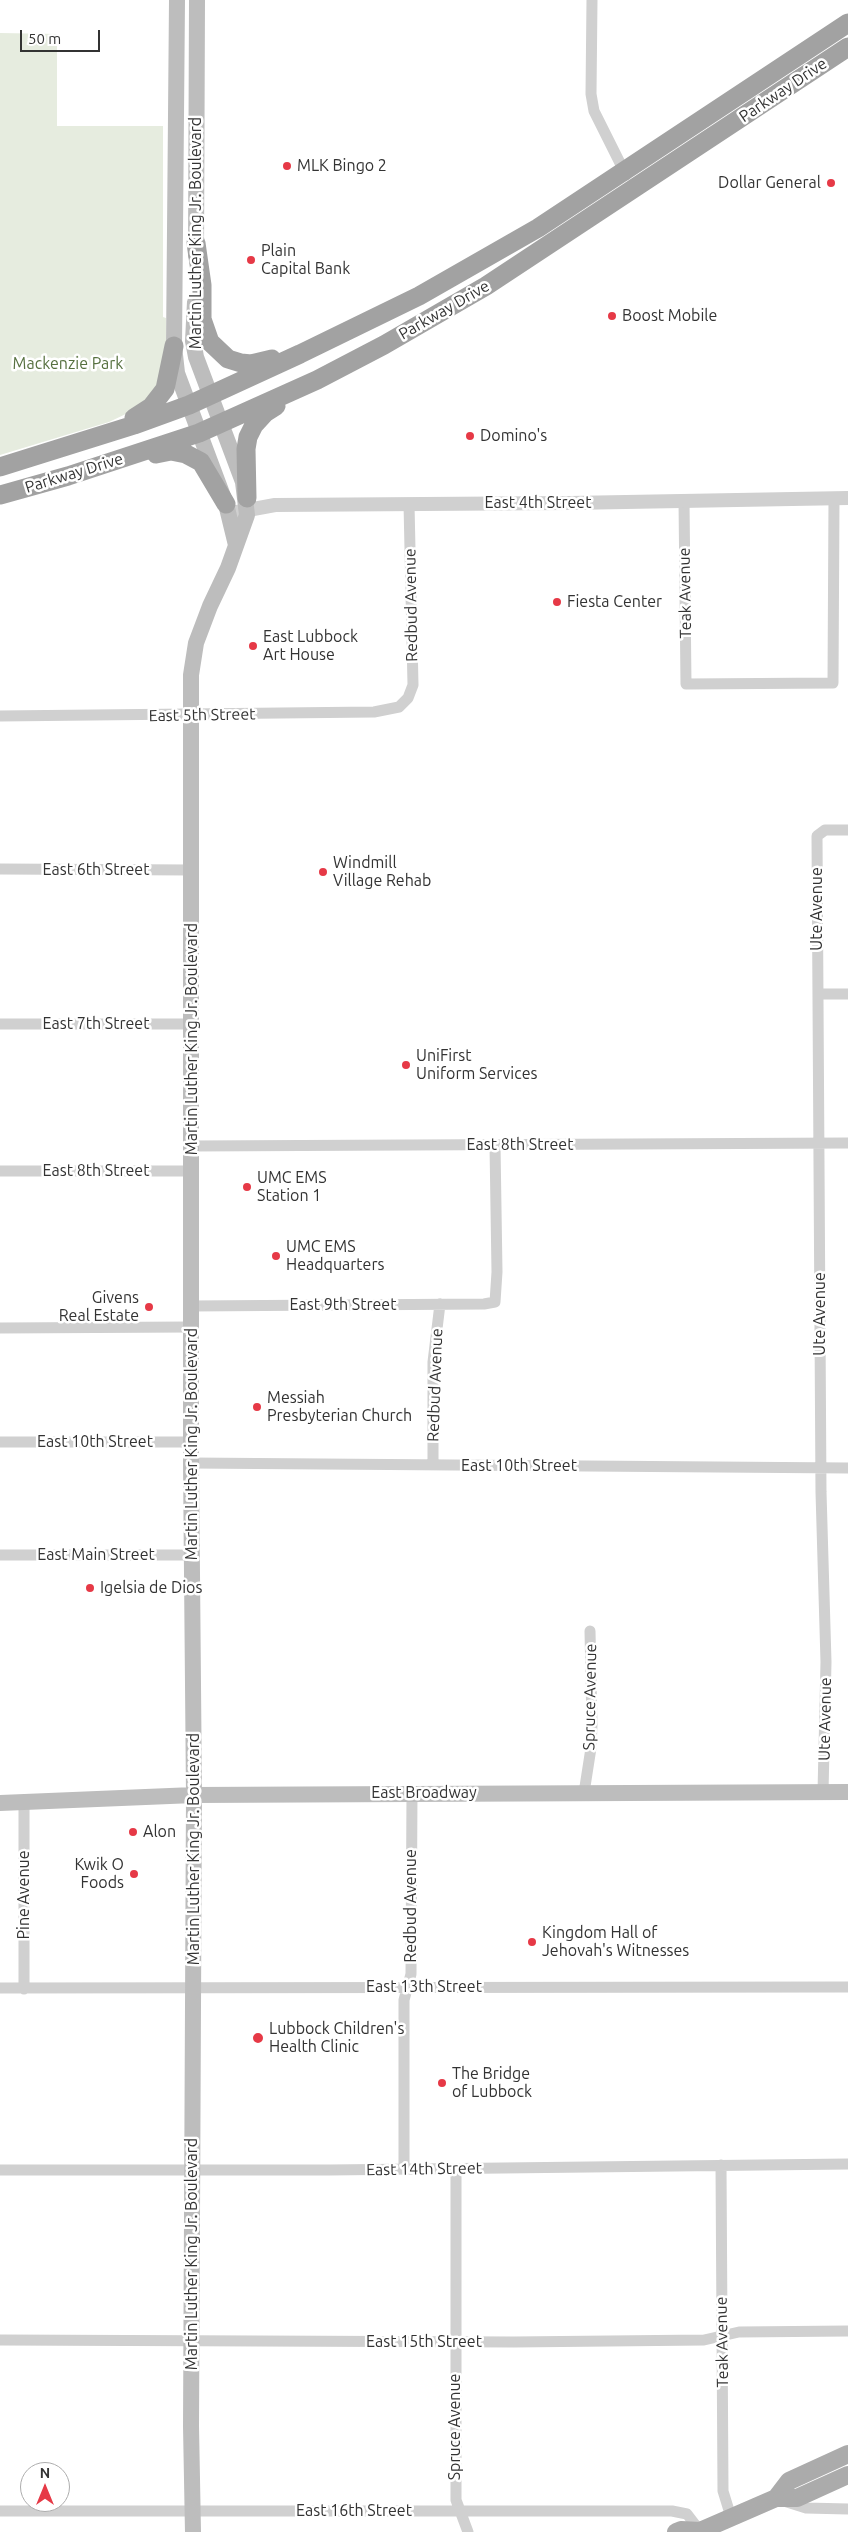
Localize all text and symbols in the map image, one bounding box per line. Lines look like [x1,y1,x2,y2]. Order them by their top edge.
scale bar [22,20,102,52]
text: 50 m [28,30,61,47]
street label: Parkway Drive [736,54,830,126]
street label: Martin Luther King Jr. Boulevard [186,117,206,349]
place label: MLK Bingo 2 [297,156,387,176]
marker: MLK Bingo 2 [281,160,293,172]
place label: Dollar General [718,173,821,193]
marker: Dollar General [825,177,837,189]
place label: Plain Capital Bank [261,241,350,279]
marker: Plain Capital Bank [245,254,257,266]
street label: Parkway Drive [395,276,493,344]
place label: Boost Mobile [622,306,717,326]
marker: Boost Mobile [606,310,618,322]
park label: Mackenzie Park [13,354,123,374]
place label: Domino's [480,426,547,446]
marker: Domino's [464,430,476,442]
street label: Parkway Drive [23,449,125,497]
street label: East 4th Street [485,493,591,513]
street label: Teak Avenue [675,547,695,639]
street label: Redbud Avenue [400,548,422,662]
place label: Fiesta Center [567,592,662,612]
marker: Fiesta Center [551,596,563,608]
place label: East Lubbock Art House [263,627,358,665]
marker: East Lubbock Art House [247,640,259,652]
street label: East 5th Street [148,704,256,726]
place label: Windmill Village Rehab [333,853,431,891]
street label: East 6th Street [43,860,149,880]
marker: Windmill Village Rehab [317,866,329,878]
street label: Ute Avenue [807,867,827,951]
street label: Martin Luther King Jr. Boulevard [182,923,202,1155]
street label: East 7th Street [43,1014,149,1034]
place label: UniFirst Uniform Services [416,1046,537,1084]
marker: UniFirst Uniform Services [400,1059,412,1071]
street label: East 8th Street [467,1135,573,1155]
street label: East 8th Street [43,1161,149,1181]
place label: UMC EMS Station 1 [257,1168,327,1206]
marker: UMC EMS Station 1 [241,1181,253,1193]
place label: UMC EMS Headquarters [286,1237,384,1275]
marker: UMC EMS Headquarters [270,1250,282,1262]
street label: Ute Avenue [810,1272,830,1356]
place label: Givens Real Estate [59,1288,139,1326]
street label: East 9th Street [290,1295,396,1315]
marker: Givens Real Estate [143,1301,155,1313]
street label: Martin Luther King Jr. Boulevard [182,1328,202,1560]
street label: Redbud Avenue [423,1328,447,1442]
place label: Messiah Presbyterian Church [267,1388,412,1426]
marker: Messiah Presbyterian Church [251,1401,263,1413]
street label: East 10th Street [37,1432,153,1452]
street label: East 10th Street [461,1456,577,1476]
street label: East Main Street [37,1545,155,1565]
place label: Igelsia de Dios [100,1578,202,1598]
marker: Igelsia de Dios [84,1582,96,1594]
street label: Spruce Avenue [579,1643,601,1751]
street label: Ute Avenue [815,1677,835,1761]
street label: Martin Luther King Jr. Boulevard [184,1733,204,1965]
street label: East Broadway [371,1783,477,1803]
place label: Alon [143,1822,176,1842]
marker: Alon [127,1826,139,1838]
street label: Redbud Avenue [401,1849,421,1963]
street label: Pine Avenue [14,1851,34,1939]
place label: Kwik O Foods [74,1855,124,1893]
marker: Kwik O Foods [128,1868,140,1880]
place label: Kingdom Hall of Jehovah's Witnesses [542,1923,689,1961]
marker: Kingdom Hall of Jehovah's Witnesses [526,1936,538,1948]
street label: East 13th Street [366,1977,482,1997]
place label: Lubbock Children's Health Clinic [269,2019,404,2057]
marker: Lubbock Children's Health Clinic [251,2031,265,2045]
place label: The Bridge of Lubbock [452,2064,532,2102]
marker: The Bridge of Lubbock [436,2077,448,2089]
street label: Martin Luther King Jr. Boulevard [182,2138,202,2370]
street label: East 14th Street [366,2158,482,2180]
street label: Teak Avenue [712,2296,732,2388]
street label: East 15th Street [366,2332,482,2352]
street label: Spruce Avenue [445,2374,465,2480]
north arrow [20,2462,70,2512]
text: N [40,2465,50,2481]
street label: East 16th Street [296,2501,412,2521]

